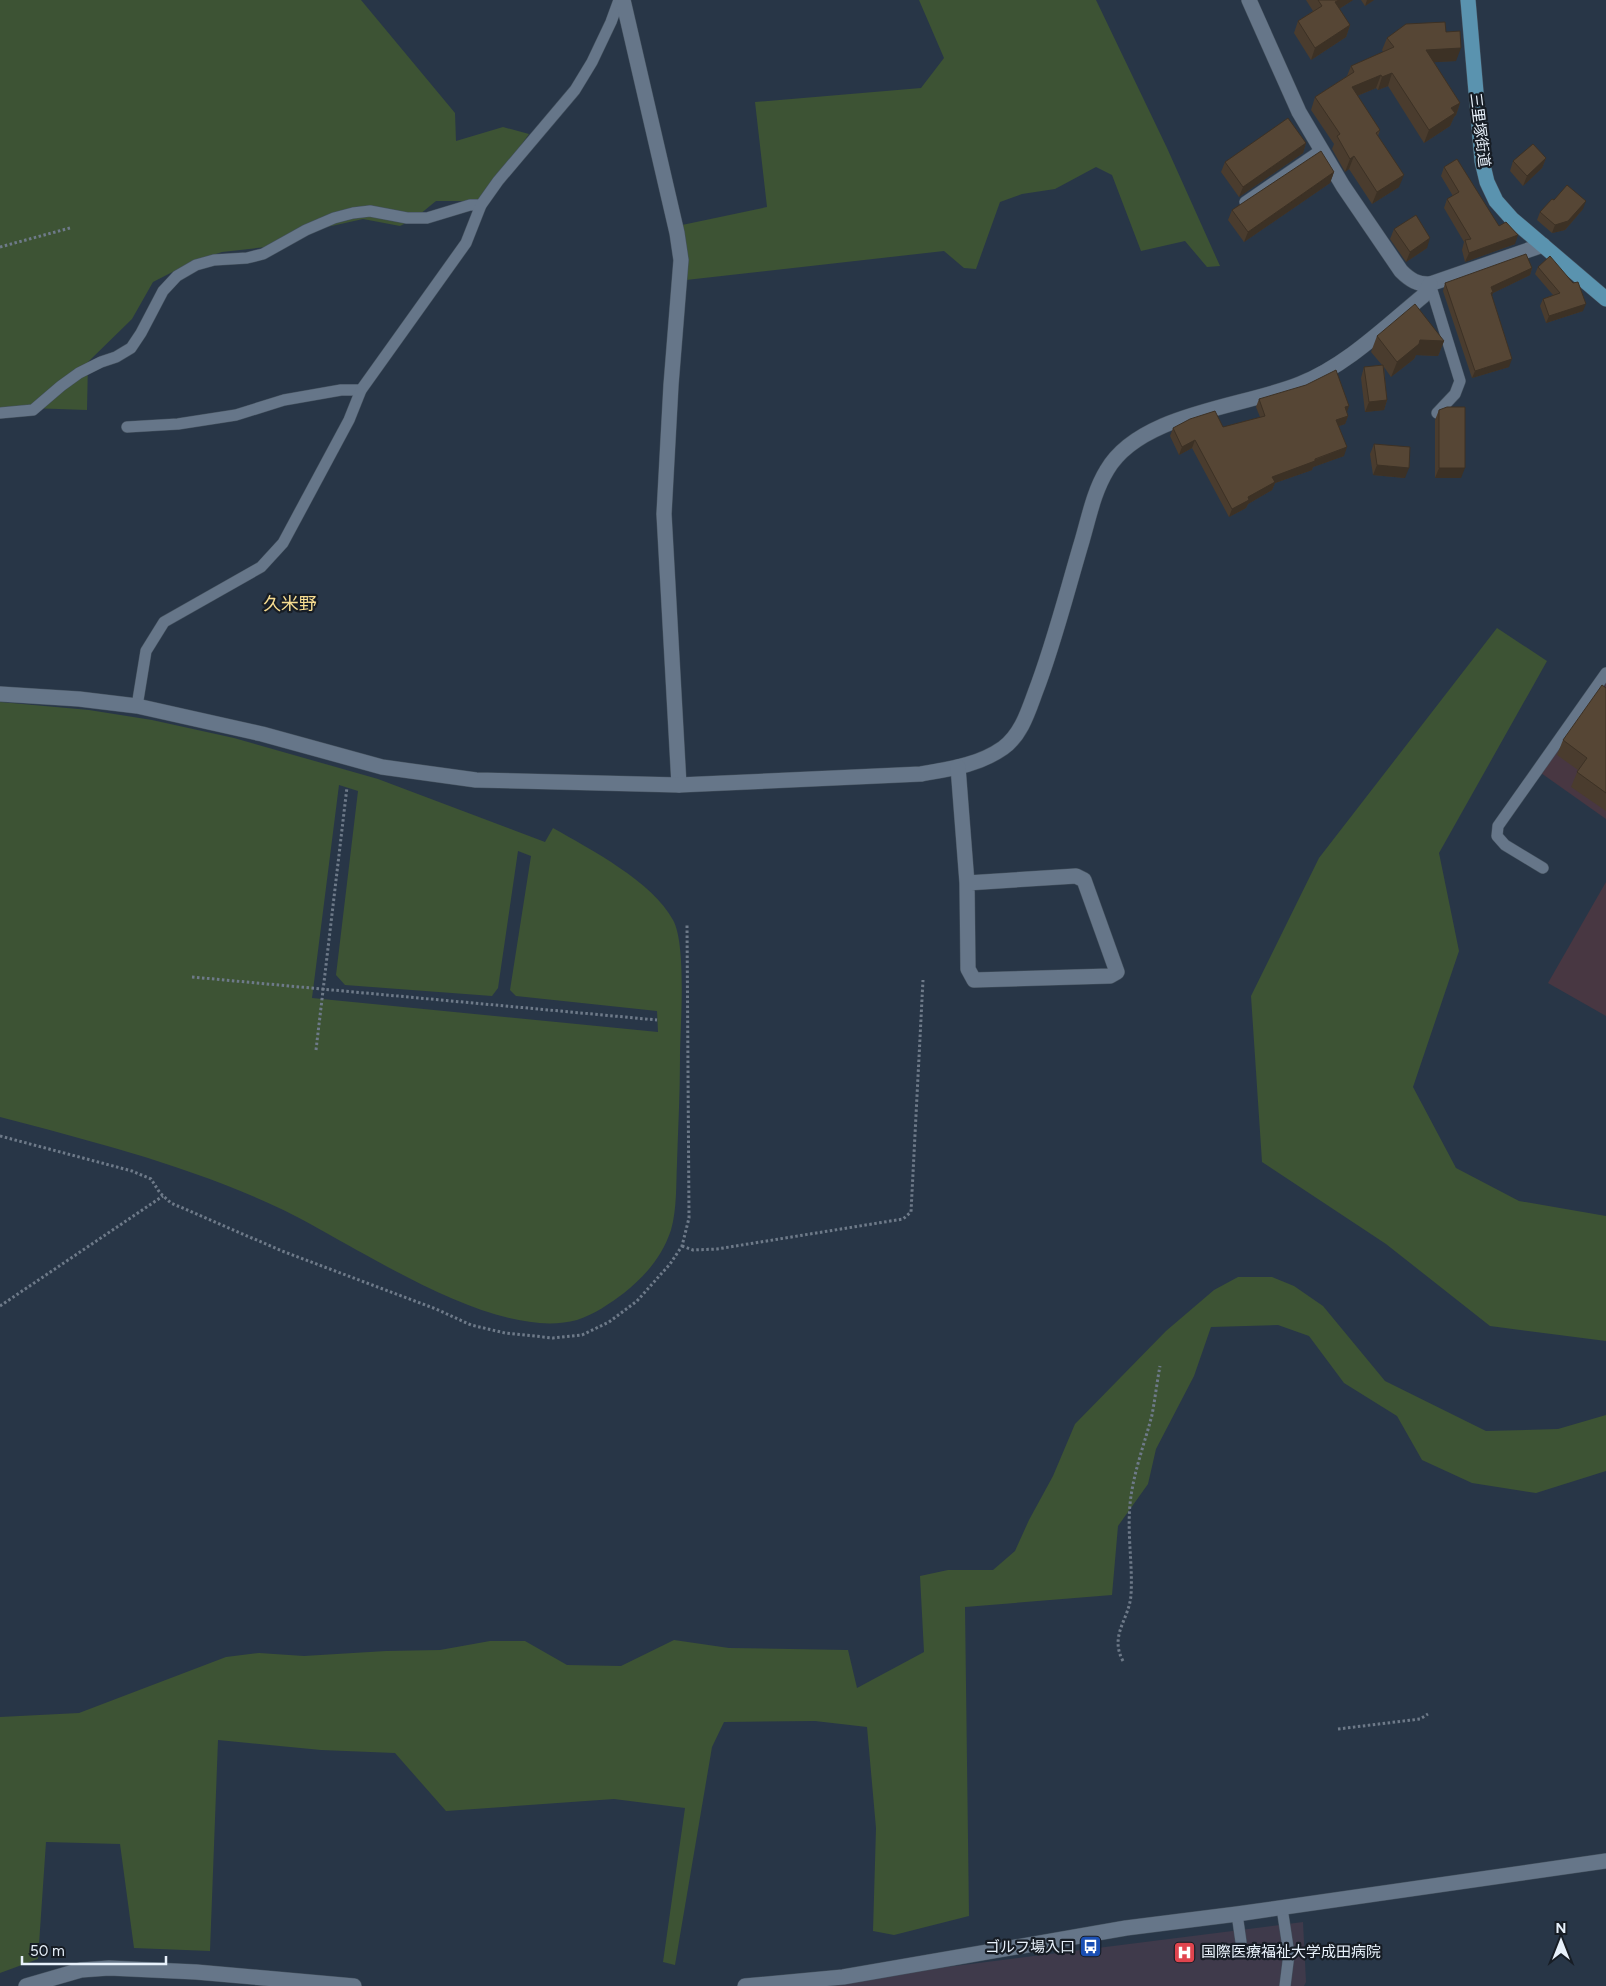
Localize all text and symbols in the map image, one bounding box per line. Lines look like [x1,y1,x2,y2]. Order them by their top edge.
street label: 三里塚街道 [1466,92,1494,168]
district label: 久米野 [263,593,317,615]
north arrow [1536,1916,1586,1966]
text: N [1556,1920,1566,1937]
scale bar [22,1934,166,1966]
bus stop icon: ゴルフ場入口 [1079,1935,1103,1959]
place label: ゴルフ場入口 [985,1938,1075,1956]
hospital icon: 国際医療福祉大学成田病院 [1173,1940,1197,1964]
text: 50 m [30,1942,65,1960]
place label: 国際医療福祉大学成田病院 [1201,1943,1381,1961]

